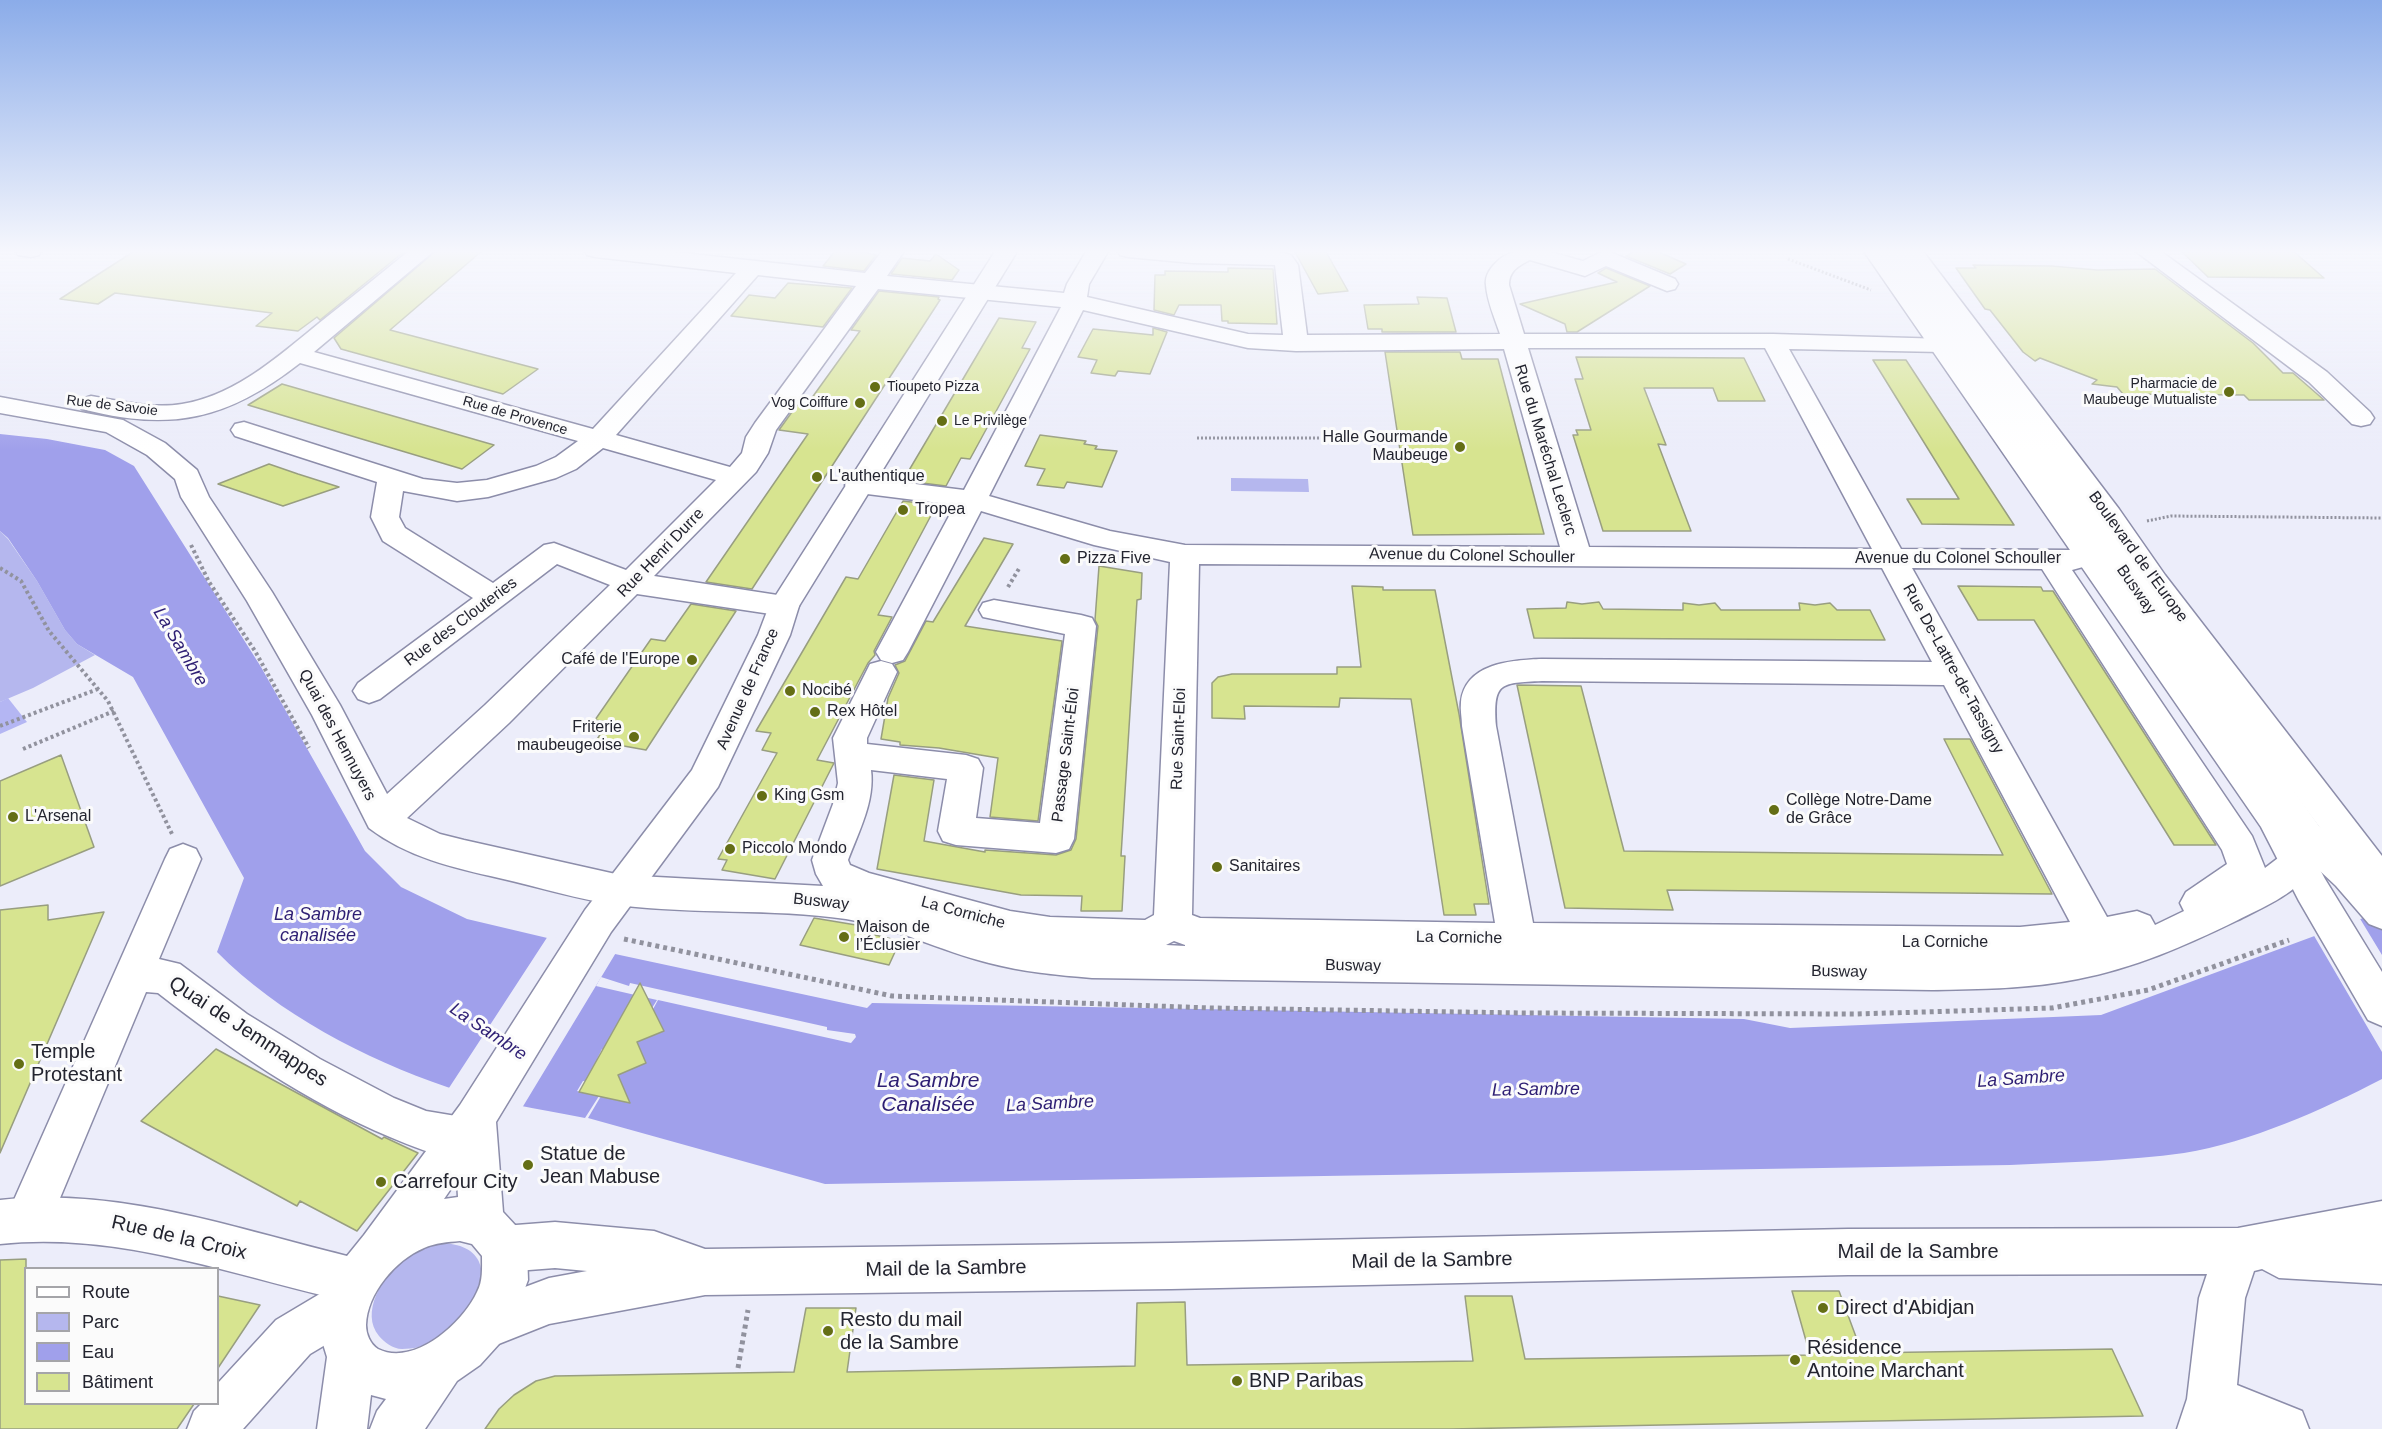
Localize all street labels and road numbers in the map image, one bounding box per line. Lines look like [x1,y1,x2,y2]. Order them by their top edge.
street label: Rue du Maréchal Leclerc [1510,362,1580,538]
street label: Rue de Savoie [65,392,159,420]
street label: Rue de Provence [461,393,569,439]
street label: Boulevard de l'Europe [2084,488,2192,626]
street label: Rue Henri Durre [614,504,708,602]
street label: Avenue du Colonel Schouller [1369,545,1575,567]
street label: Avenue du Colonel Schouller [1855,549,2061,569]
street label: Busway [2112,562,2160,618]
street label: Rue des Clouteries [401,573,521,671]
street label: Rue De-Lattre-de-Tassigny [1898,581,2008,757]
street label: Avenue de France [713,626,783,752]
street label: Quai des Hennuyers [294,666,380,804]
street label: Passage Saint-Éloi [1048,687,1084,823]
street label: Rue Saint-Eloi [1168,688,1190,790]
street label: Busway [792,890,850,914]
street label: La Corniche [919,893,1007,933]
street label: La Corniche [1416,928,1502,948]
street label: La Corniche [1902,933,1988,953]
street label: Busway [1325,956,1381,976]
street label: Busway [1811,962,1867,982]
street label: Quai de Jemmappes [164,972,332,1092]
street label: Rue de la Croix [109,1211,249,1265]
street label: Mail de la Sambre [1837,1240,1999,1264]
street label: Mail de la Sambre [1351,1248,1513,1274]
street label: Mail de la Sambre [865,1256,1027,1282]

